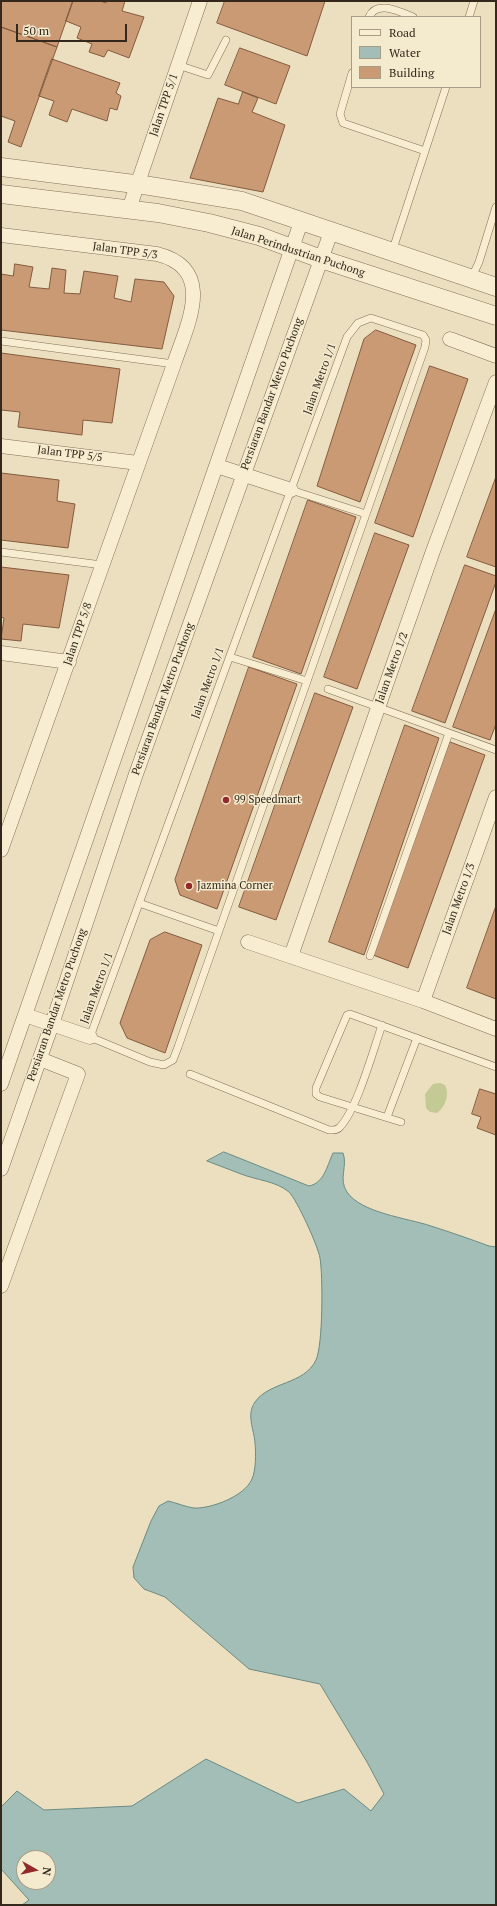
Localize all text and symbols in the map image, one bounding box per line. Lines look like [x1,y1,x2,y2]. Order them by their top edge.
scale bar [18,16,129,42]
legend [351,16,481,88]
text: 50 m [23,23,49,38]
text: Road [389,25,416,40]
text: Water [389,45,421,60]
text: Building [389,65,434,80]
street label: Jalan TPP 5/1 [147,72,181,138]
street label: Jalan Perindustrian Puchong [230,224,366,280]
street label: Jalan TPP 5/3 [92,240,158,262]
street label: Persiaran Bandar Metro Puchong [238,316,306,472]
street label: Jalan Metro 1/1 [301,341,339,417]
street label: Jalan TPP 5/5 [37,443,103,465]
street label: Jalan TPP 5/8 [61,601,95,667]
street label: Persiaran Bandar Metro Puchong [129,621,197,777]
street label: Jalan Metro 1/2 [373,630,411,706]
street label: Jalan Metro 1/1 [189,645,227,721]
place label: 99 Speedmart [234,793,301,807]
marker: 99 Speedmart [221,795,231,805]
street label: Jalan Metro 1/3 [440,861,478,937]
place label: Jazmina Corner [197,879,273,893]
marker: Jazmina Corner [184,881,194,891]
street label: Persiaran Bandar Metro Puchong [25,927,89,1083]
street label: Jalan Metro 1/1 [78,950,116,1026]
north arrow [16,1850,56,1890]
text: N [39,1866,54,1877]

